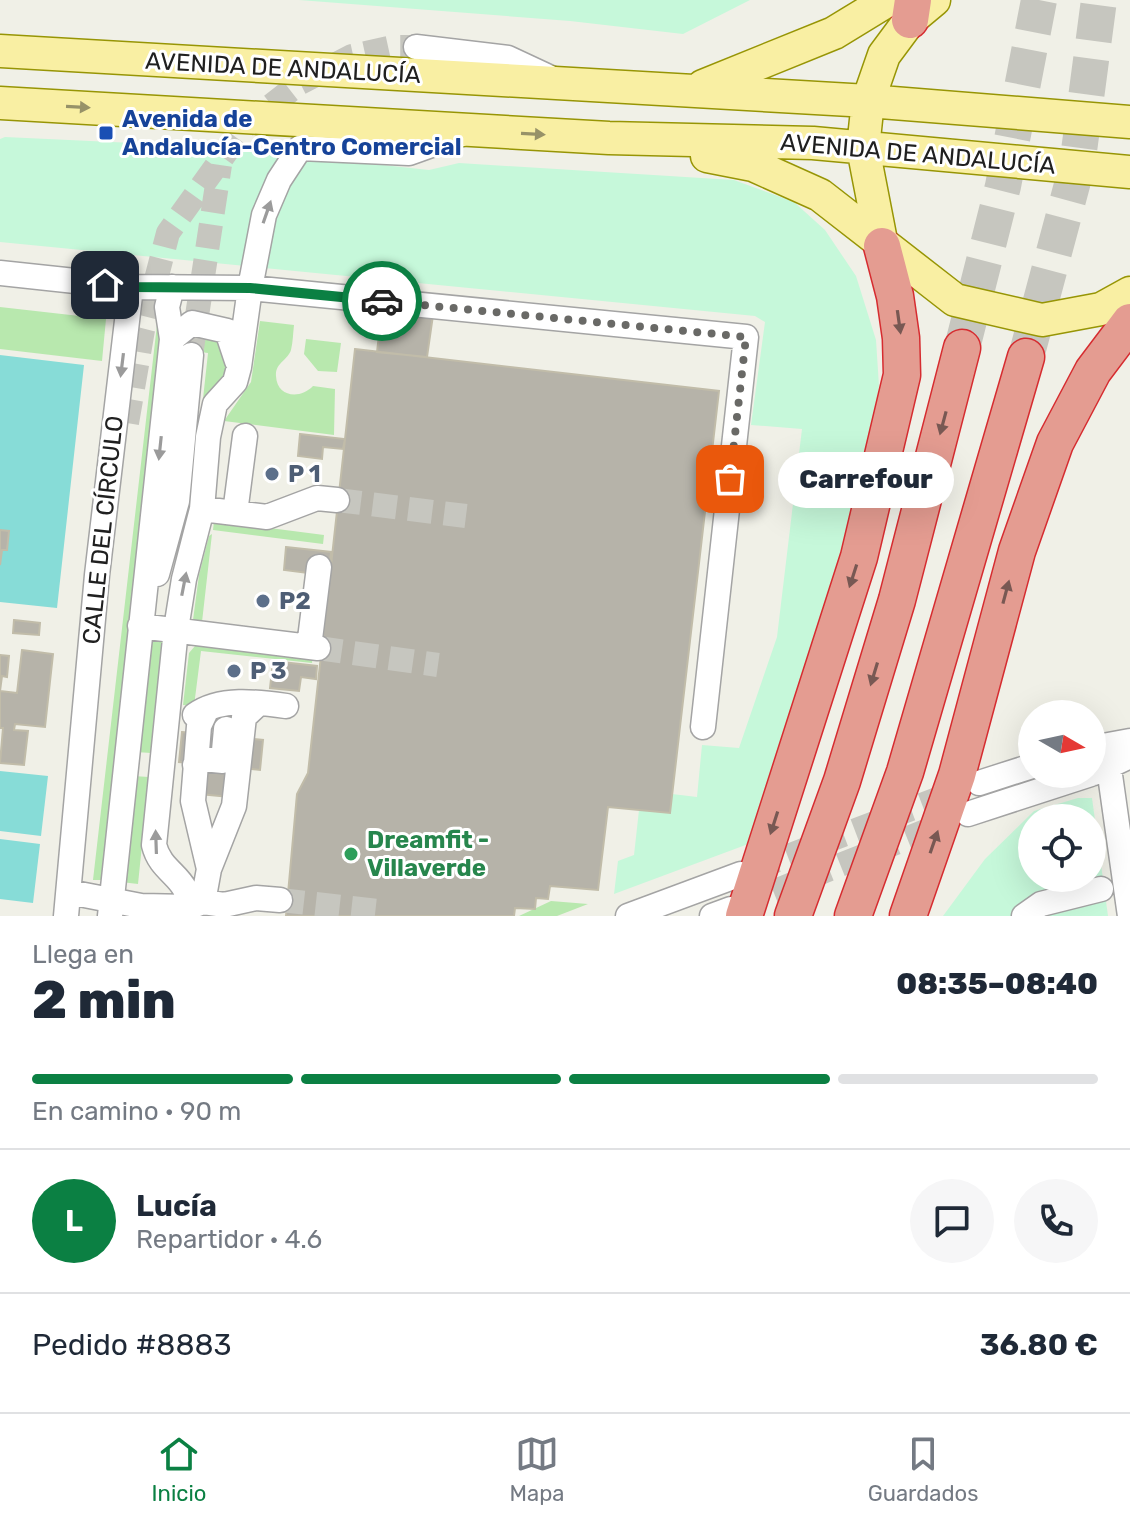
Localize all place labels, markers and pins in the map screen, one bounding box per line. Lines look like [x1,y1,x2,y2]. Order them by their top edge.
place label: Avenida de Andalucía-Centro Comercial [122,105,462,161]
marker: Avenida de Andalucía-Centro Comercial [97,124,115,142]
pin [71,251,139,319]
pin [696,445,764,513]
callout: Carrefour [778,451,954,507]
place label: P 1 [288,460,321,488]
marker: P 1 [263,465,281,483]
place label: P2 [279,587,311,615]
marker: P2 [254,592,272,610]
place label: P 3 [250,657,287,685]
marker: P 3 [225,662,243,680]
place label: Dreamfit - Villaverde [367,826,489,882]
marker: Dreamfit - Villaverde [342,845,360,863]

